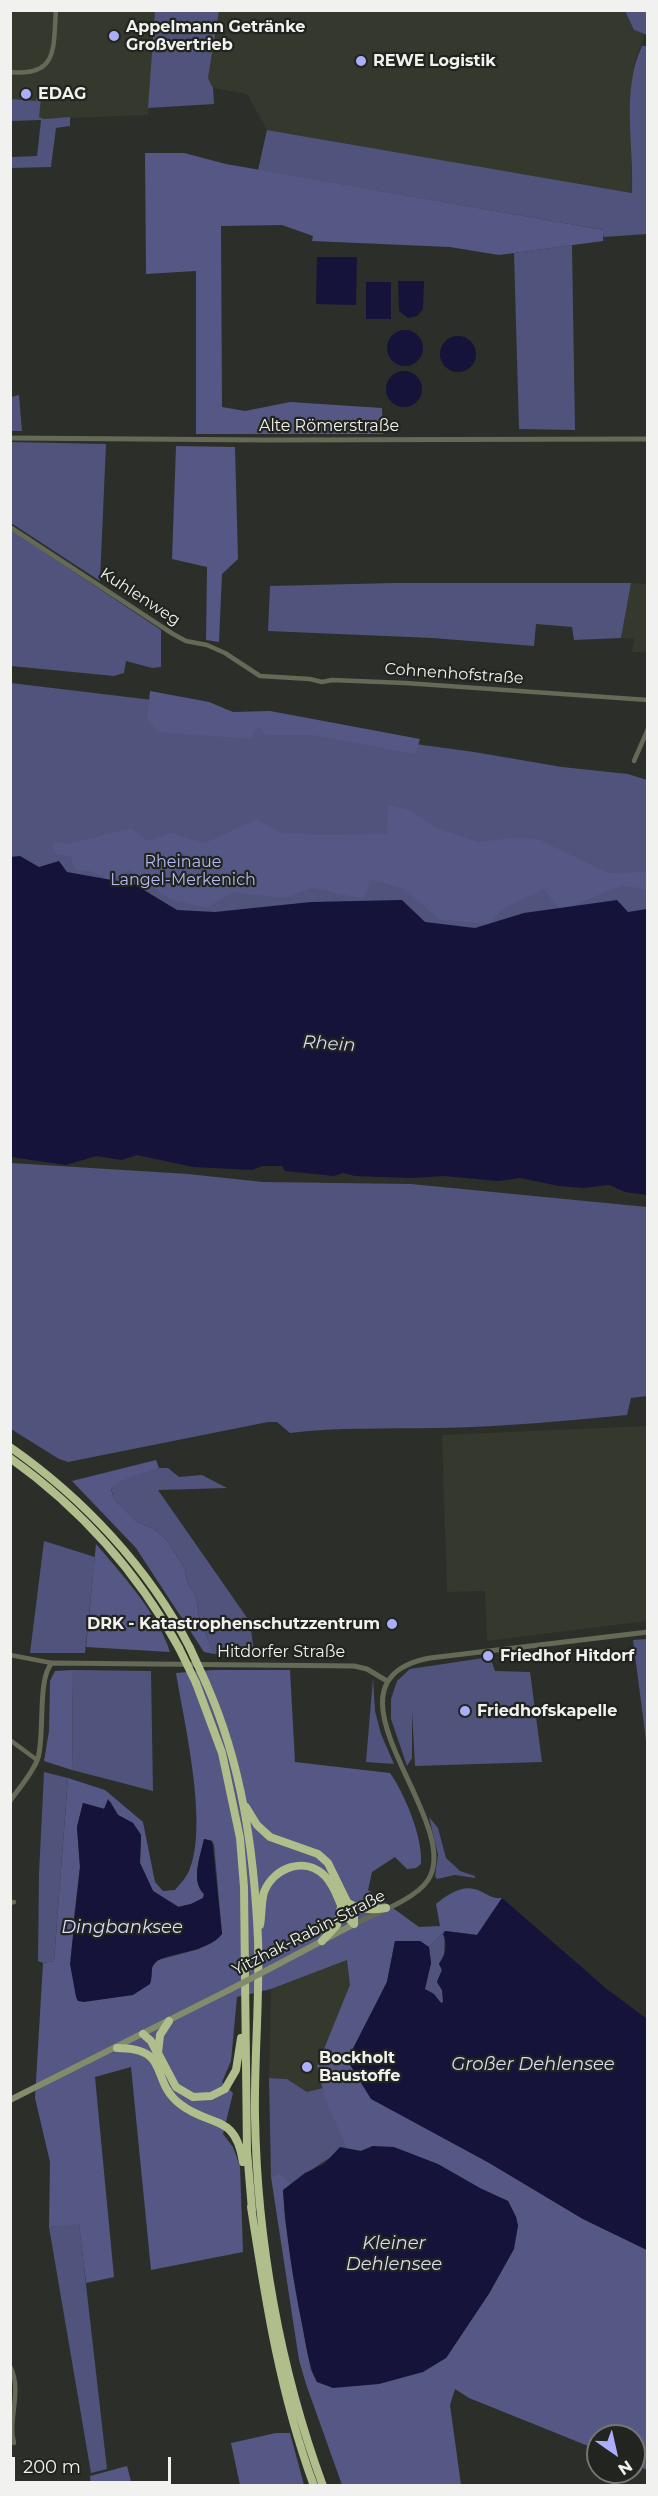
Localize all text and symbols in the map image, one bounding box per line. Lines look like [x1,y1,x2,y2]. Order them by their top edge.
place label: Appelmann Getränke Großvertrieb [126,17,305,55]
marker: Appelmann Getränke Großvertrieb [107,29,121,43]
place label: REWE Logistik [373,51,496,71]
marker: REWE Logistik [354,54,368,68]
place label: EDAG [38,84,86,104]
marker: EDAG [19,87,33,101]
street label: Alte Römerstraße [259,416,399,436]
street label: Kuhlenweg [96,564,184,630]
street label: Cohnenhofstraße [384,660,524,688]
park label: Rheinaue Langel-Merkenich [110,852,256,890]
water label: Rhein [302,1031,356,1057]
place label: DRK - Katastrophenschutzzentrum [87,1614,380,1634]
marker: DRK - Katastrophenschutzzentrum [385,1617,399,1631]
street label: Hitdorfer Straße [217,1642,345,1662]
place label: Friedhof Hitdorf [500,1646,634,1666]
marker: Friedhof Hitdorf [481,1649,495,1663]
place label: Friedhofskapelle [477,1701,617,1721]
marker: Friedhofskapelle [458,1704,472,1718]
street label: Yitzhak-Rabin-Straße [229,1886,389,1980]
water label: Dingbanksee [61,1917,183,1939]
place label: Bockholt Baustoffe [319,2048,400,2086]
water label: Großer Dehlensee [451,2054,615,2076]
marker: Bockholt Baustoffe [300,2060,314,2074]
water label: Kleiner Dehlensee [346,2233,442,2276]
north arrow [586,2424,646,2484]
scale bar [15,2445,174,2483]
text: 200 m [23,2456,81,2478]
text: N [615,2456,636,2479]

